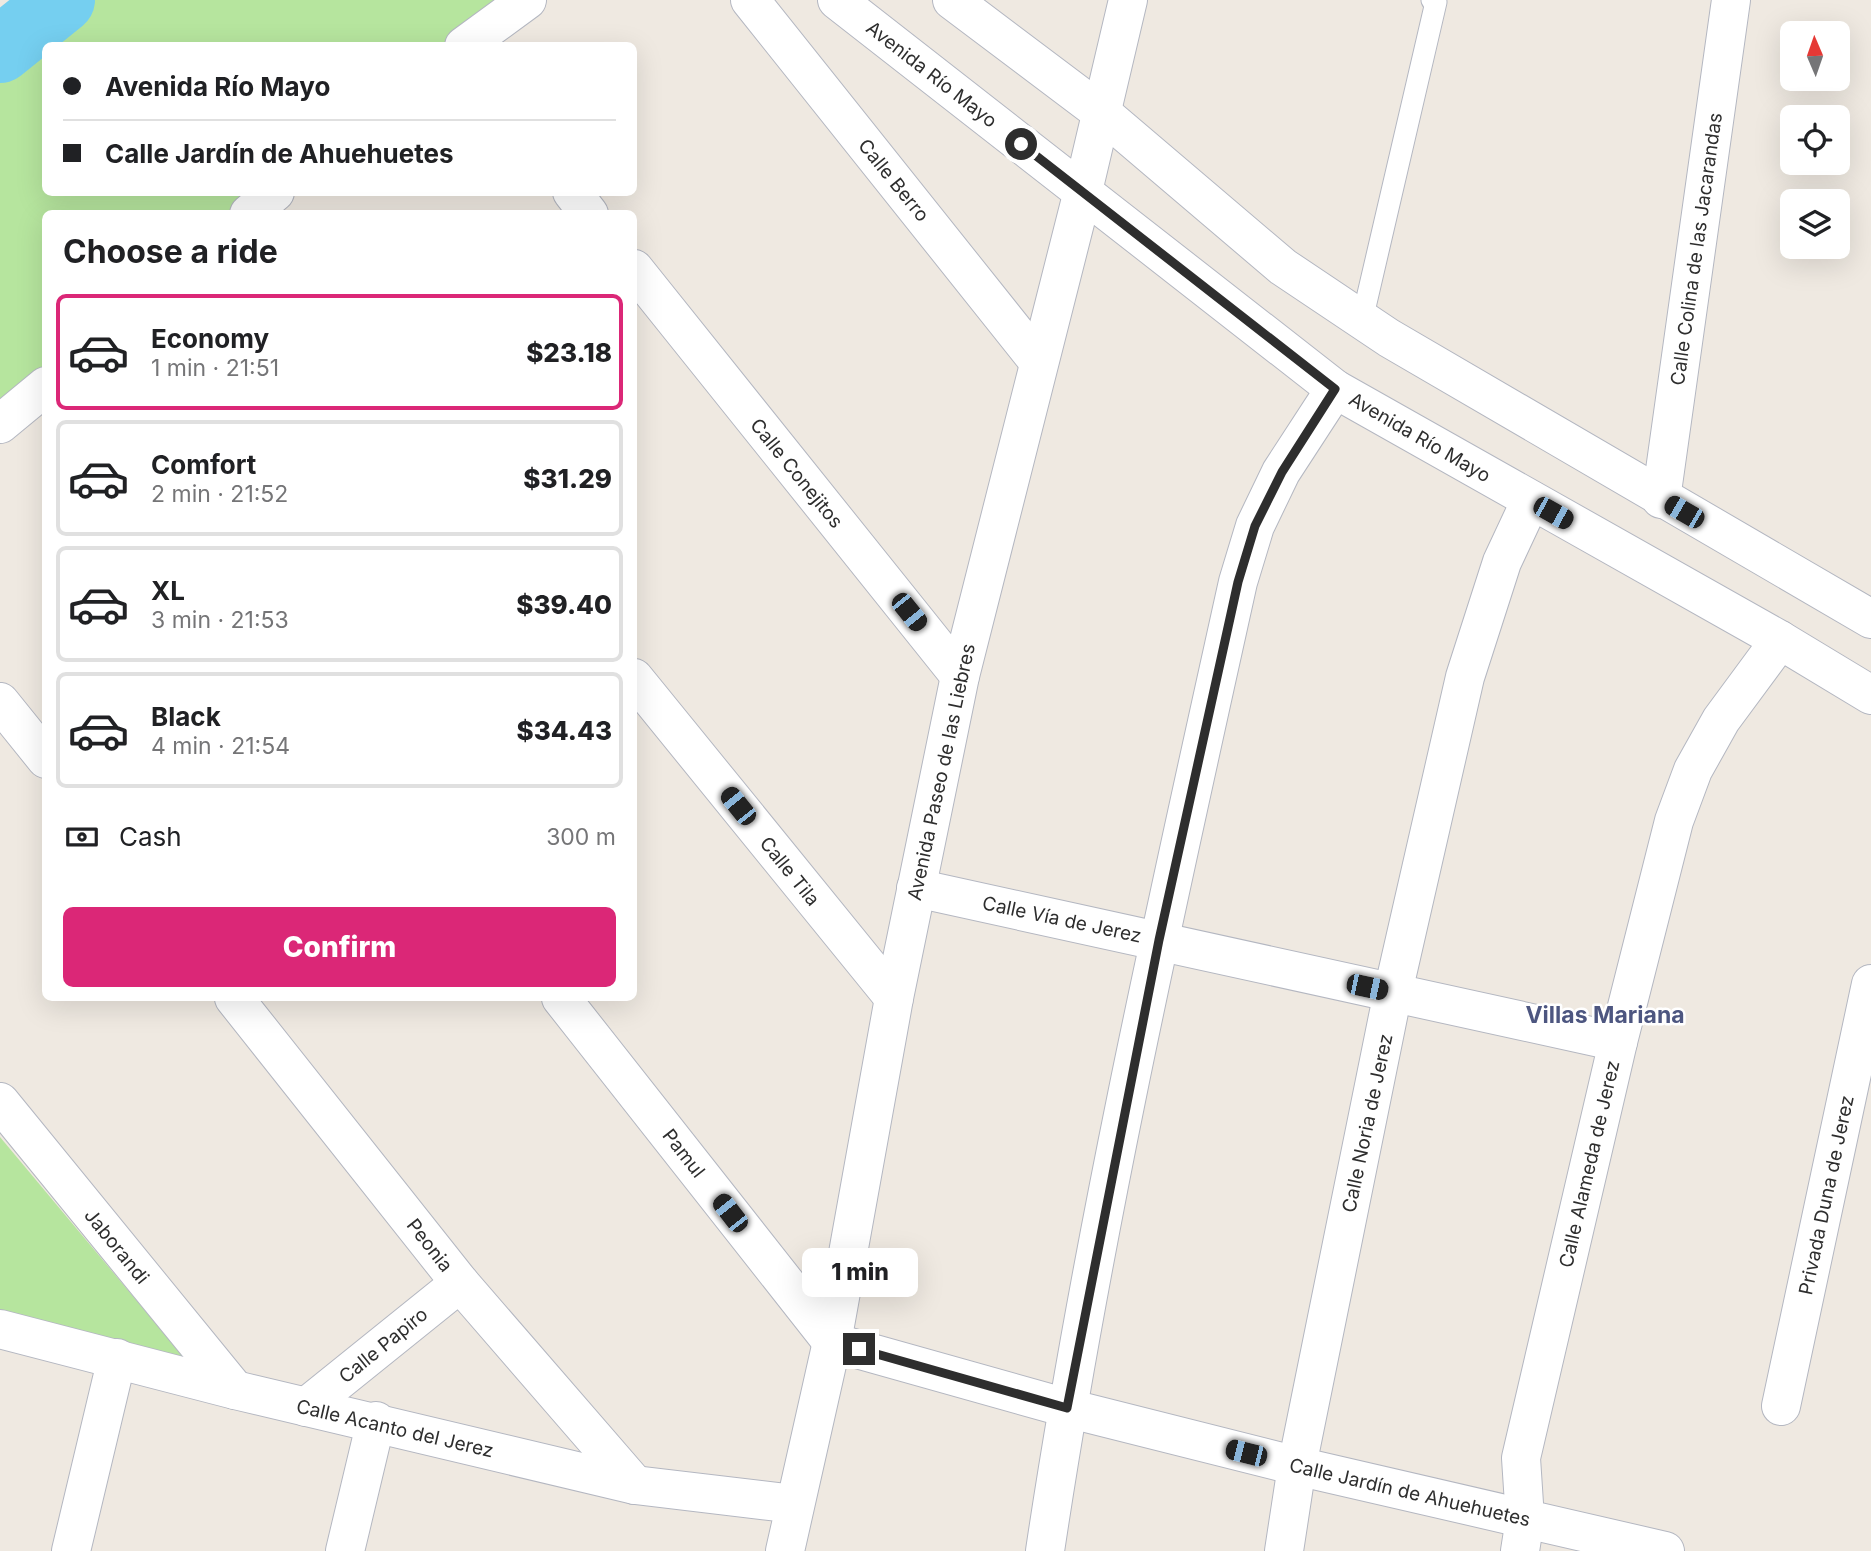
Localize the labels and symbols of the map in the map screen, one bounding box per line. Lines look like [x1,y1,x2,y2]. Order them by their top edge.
street label: Avenida Río Mayo [862,16,1002,133]
north arrow [1780,21,1850,91]
street label: Calle Colina de las Jacarandas [1666,111,1727,387]
route start [1005,128,1037,160]
street label: Calle Berro [853,134,934,226]
street label: Avenida Río Mayo [1345,388,1495,487]
street label: Calle Conejitos [745,414,848,533]
car [1661,492,1708,532]
car [1530,494,1577,532]
car [888,589,931,635]
street label: Avenida Paseo de las Liebres [903,642,980,903]
car [717,783,760,829]
street label: Calle Tila [755,832,824,911]
street label: Calle Vía de Jerez [980,891,1144,948]
car [1345,972,1390,1002]
district label: Villas Mariana [1525,1001,1685,1029]
street label: Calle Noria de Jerez [1337,1032,1398,1215]
street label: Calle Alameda de Jerez [1554,1058,1625,1270]
street label: Privada Duna de Jerez [1794,1093,1859,1297]
street label: Pamul [658,1124,710,1182]
car [709,1190,752,1236]
street label: Jaborandi [79,1204,154,1288]
street label: Peonia [402,1214,457,1276]
callout: 1 min [801,1248,917,1296]
street label: Calle Papiro [334,1303,432,1388]
route end [843,1333,875,1365]
street label: Calle Acanto del Jerez [294,1395,496,1462]
car [1224,1438,1269,1468]
street label: Calle Jardín de Ahuehuetes [1287,1454,1533,1531]

